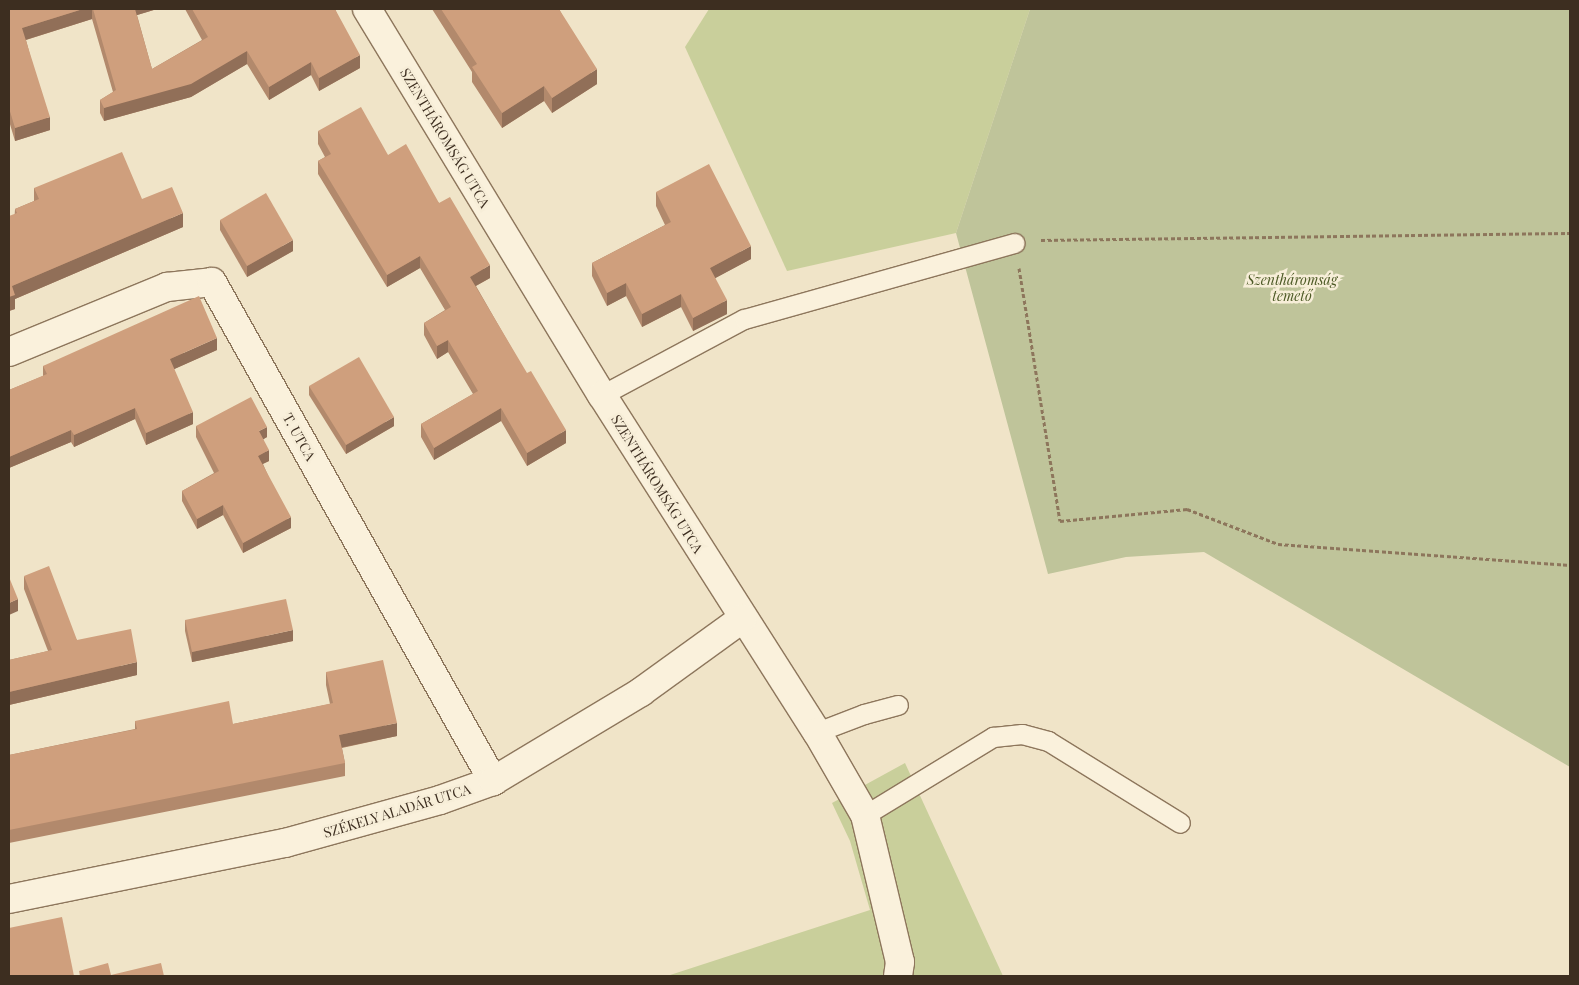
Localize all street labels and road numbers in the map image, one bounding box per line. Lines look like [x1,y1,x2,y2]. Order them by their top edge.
street label: SZENTHÁROMSÁG UTCA [397,65,493,211]
street label: T. UTCA [279,410,319,464]
street label: SZENTHÁROMSÁG UTCA [608,412,706,556]
street label: SZÉKELY ALADÁR UTCA [321,780,473,842]

